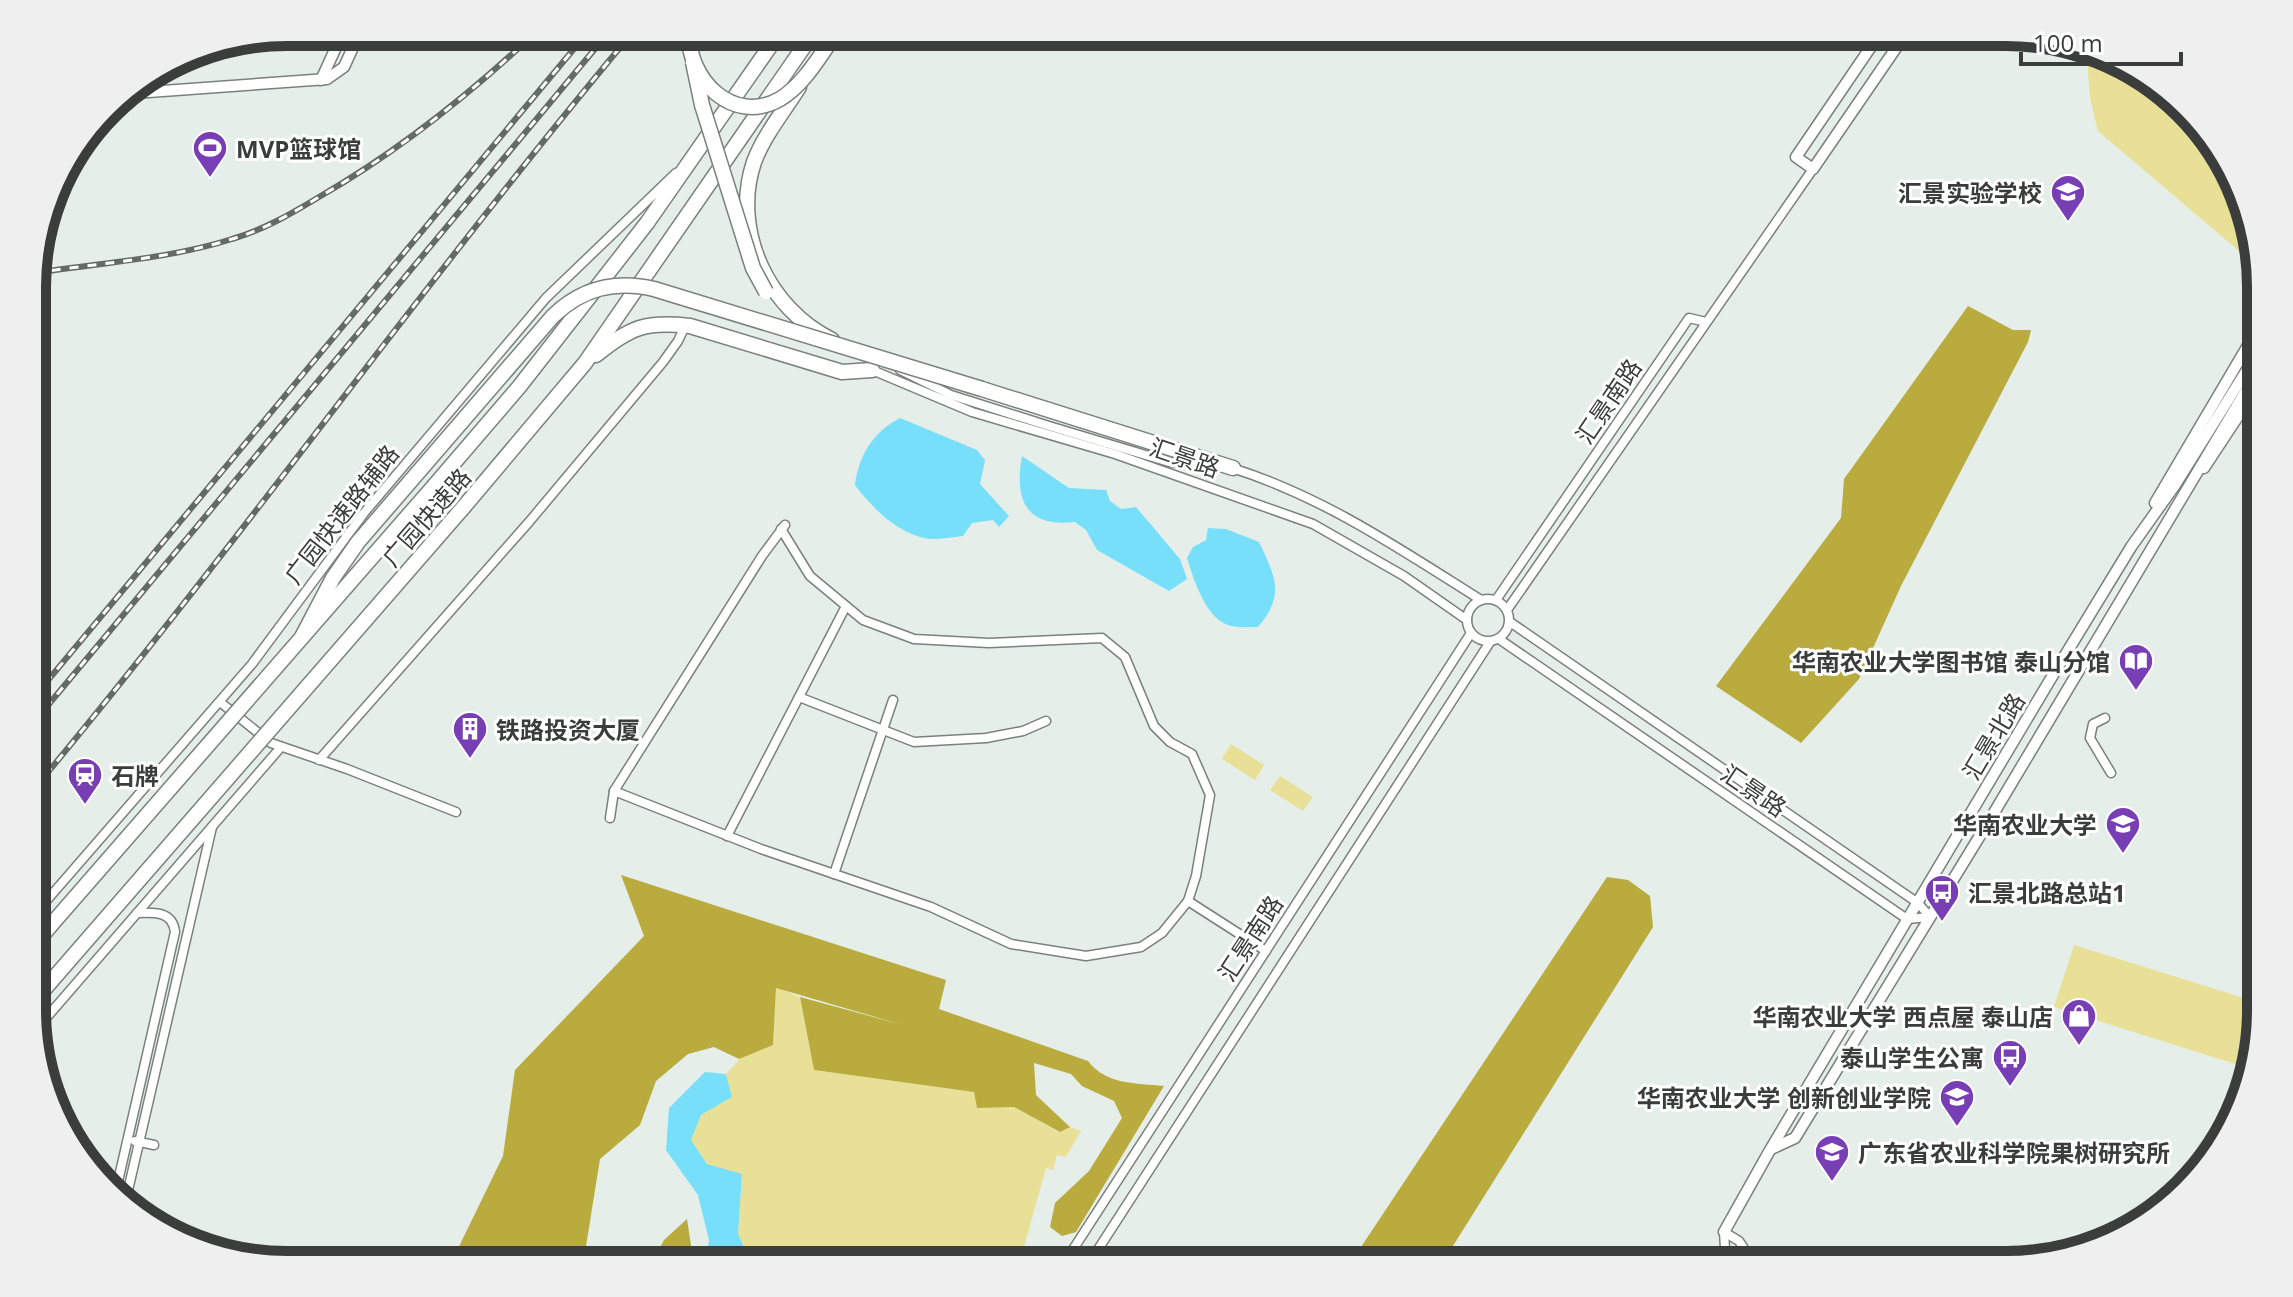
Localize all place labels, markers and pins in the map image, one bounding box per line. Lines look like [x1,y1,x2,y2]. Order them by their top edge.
sports icon: MVP篮球馆 [191,129,229,179]
place label: MVP篮球馆 [236,132,361,165]
school or university icon: 汇景实验学校 [2049,173,2087,223]
place label: 汇景实验学校 [1898,176,2042,209]
library icon: 华南农业大学图书馆 泰山分馆 [2117,642,2155,692]
place label: 华南农业大学图书馆 泰山分馆 [1792,645,2110,678]
building icon: 铁路投资大厦 [451,710,489,760]
place label: 铁路投资大厦 [496,713,640,746]
station icon: 石牌 [66,756,104,806]
place label: 石牌 [111,759,159,792]
school or university icon: 华南农业大学 [2104,805,2142,855]
place label: 华南农业大学 [1953,808,2097,841]
bus stop icon: 汇景北路总站1 [1923,873,1961,923]
place label: 汇景北路总站1 [1968,876,2126,909]
shop icon: 华南农业大学 西点屋 泰山店 [2060,997,2098,1047]
place label: 华南农业大学 西点屋 泰山店 [1753,1000,2053,1033]
bus stop icon: 泰山学生公寓 [1991,1038,2029,1088]
place label: 泰山学生公寓 [1840,1041,1984,1074]
school or university icon: 华南农业大学 创新创业学院 [1938,1078,1976,1128]
place label: 华南农业大学 创新创业学院 [1637,1081,1931,1114]
school or university icon: 广东省农业科学院果树研究所 [1813,1133,1851,1183]
place label: 广东省农业科学院果树研究所 [1858,1136,2170,1169]

